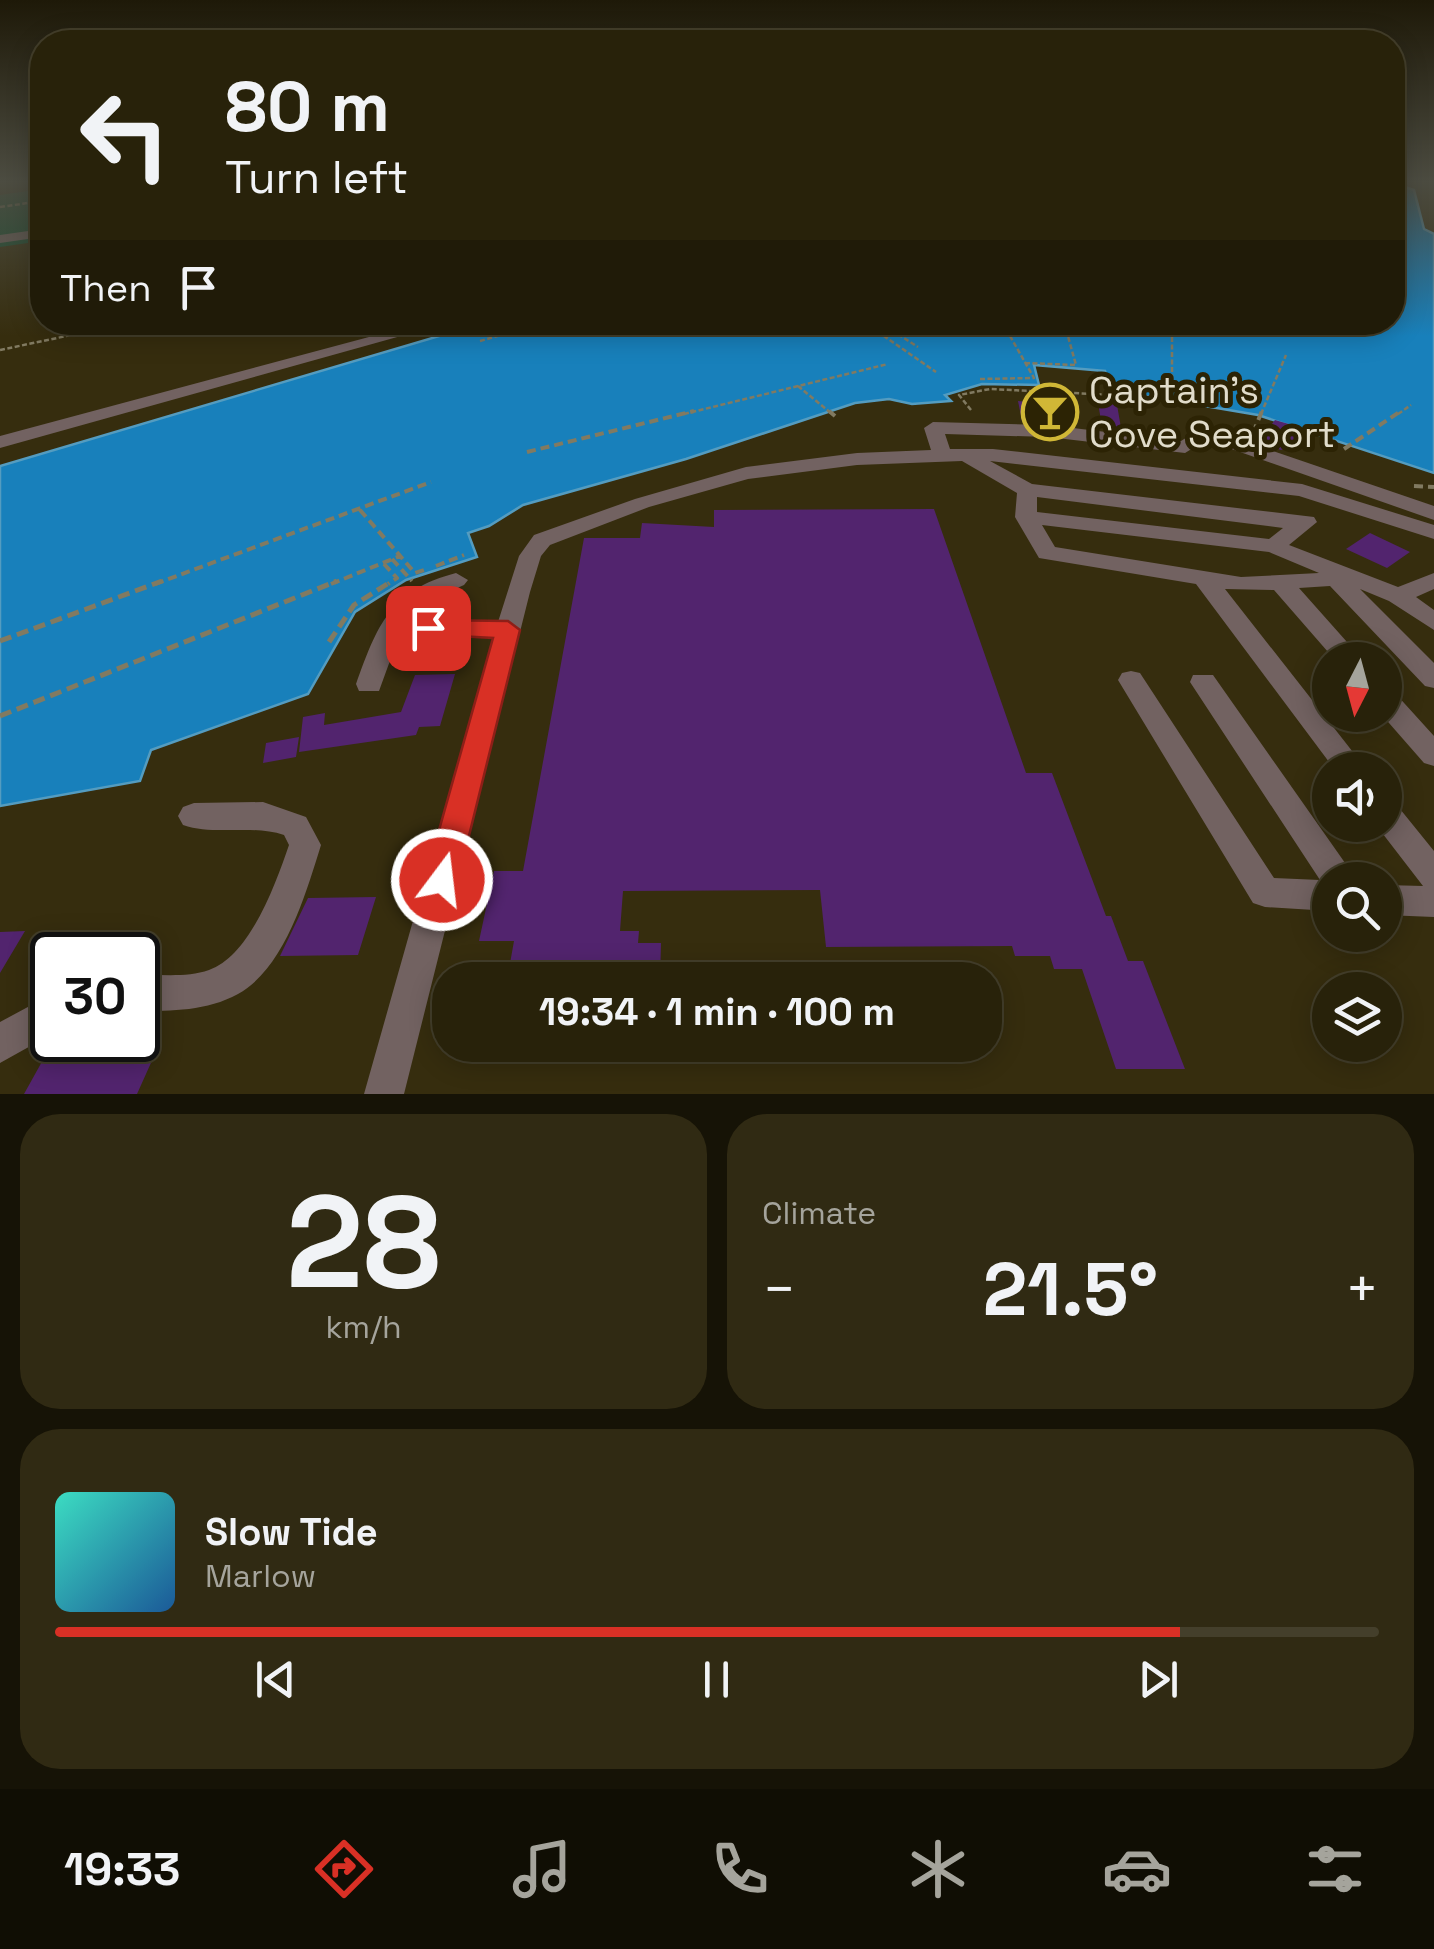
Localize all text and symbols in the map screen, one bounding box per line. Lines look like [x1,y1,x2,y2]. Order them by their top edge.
text: 80 m [225,62,390,151]
icon: left [60,70,190,200]
text: Turn left [225,149,408,206]
icon: arrive [171,260,226,315]
text: Then [60,264,151,312]
place label: Captain's Cove Seaport [1089,366,1335,458]
bar icon: Captain's Cove Seaport [1020,382,1080,442]
pin [386,586,471,671]
icon: arrive [401,601,456,656]
north arrow [1312,642,1402,732]
map controls [1312,642,1402,1062]
button: sound [1312,752,1402,842]
position arrow [390,828,494,932]
button: search [1312,862,1402,952]
speed limit sign: 30 [30,932,160,1062]
button: layers [1312,972,1402,1062]
text: 19:34 · 1 min · 100 m [539,988,895,1036]
text: 28 [286,1159,441,1325]
text: Climate [762,1193,876,1233]
text: 21.5° [983,1241,1158,1337]
text: − [762,1254,796,1324]
text: + [1345,1254,1379,1324]
text: km/h [325,1307,402,1347]
text: Slow Tide [205,1508,378,1556]
text: Marlow [205,1556,316,1596]
icon: previous [248,1652,303,1707]
icon: pause [689,1652,744,1707]
icon: next [1131,1652,1186,1707]
icon: directions [309,1834,379,1904]
icon: music [507,1834,577,1904]
icon: phone [705,1834,775,1904]
icon: climate [903,1834,973,1904]
icon: car [1102,1834,1172,1904]
icon: filters [1300,1834,1370,1904]
text: 19:33 [64,1841,180,1898]

